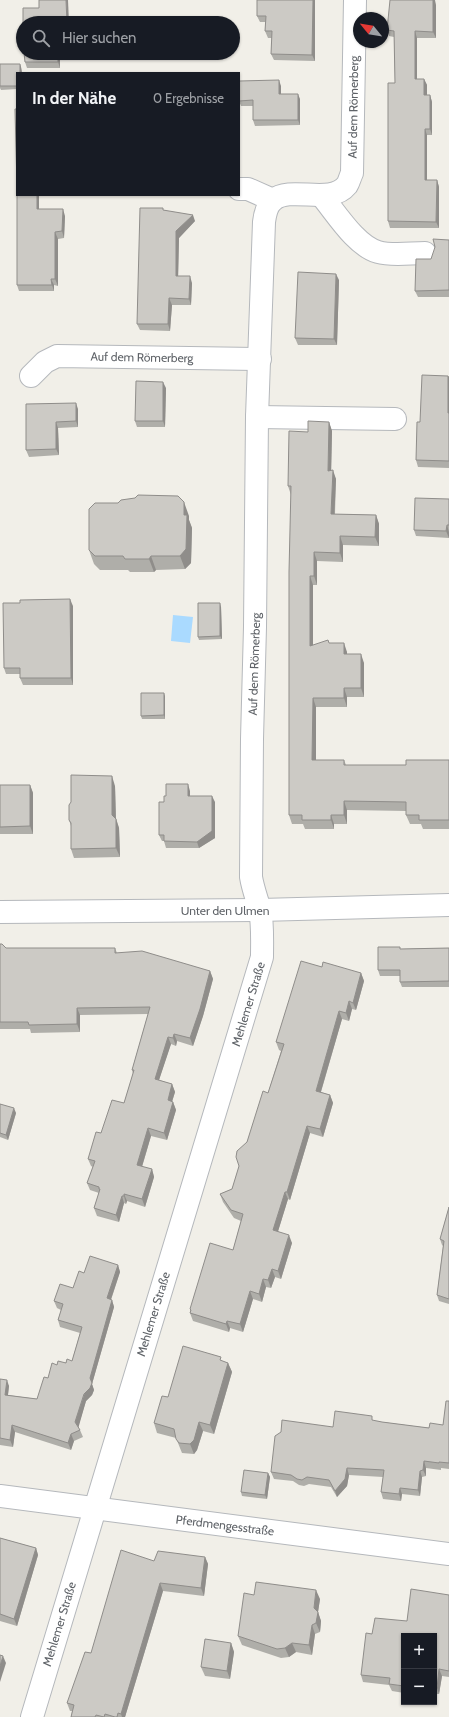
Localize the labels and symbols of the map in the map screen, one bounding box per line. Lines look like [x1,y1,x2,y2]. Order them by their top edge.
north arrow [353,12,389,48]
street label: Auf dem Römerberg [345,54,361,159]
street label: Auf dem Römerberg [90,349,195,365]
street label: Auf dem Römerberg [245,611,263,716]
street label: Unter den Ulmen [181,903,270,918]
street label: Mehlemer Straße [228,960,268,1048]
street label: Mehlemer Straße [133,1270,173,1358]
street label: Pferdmengesstraße [175,1512,275,1538]
street label: Mehlemer Straße [39,1580,79,1668]

